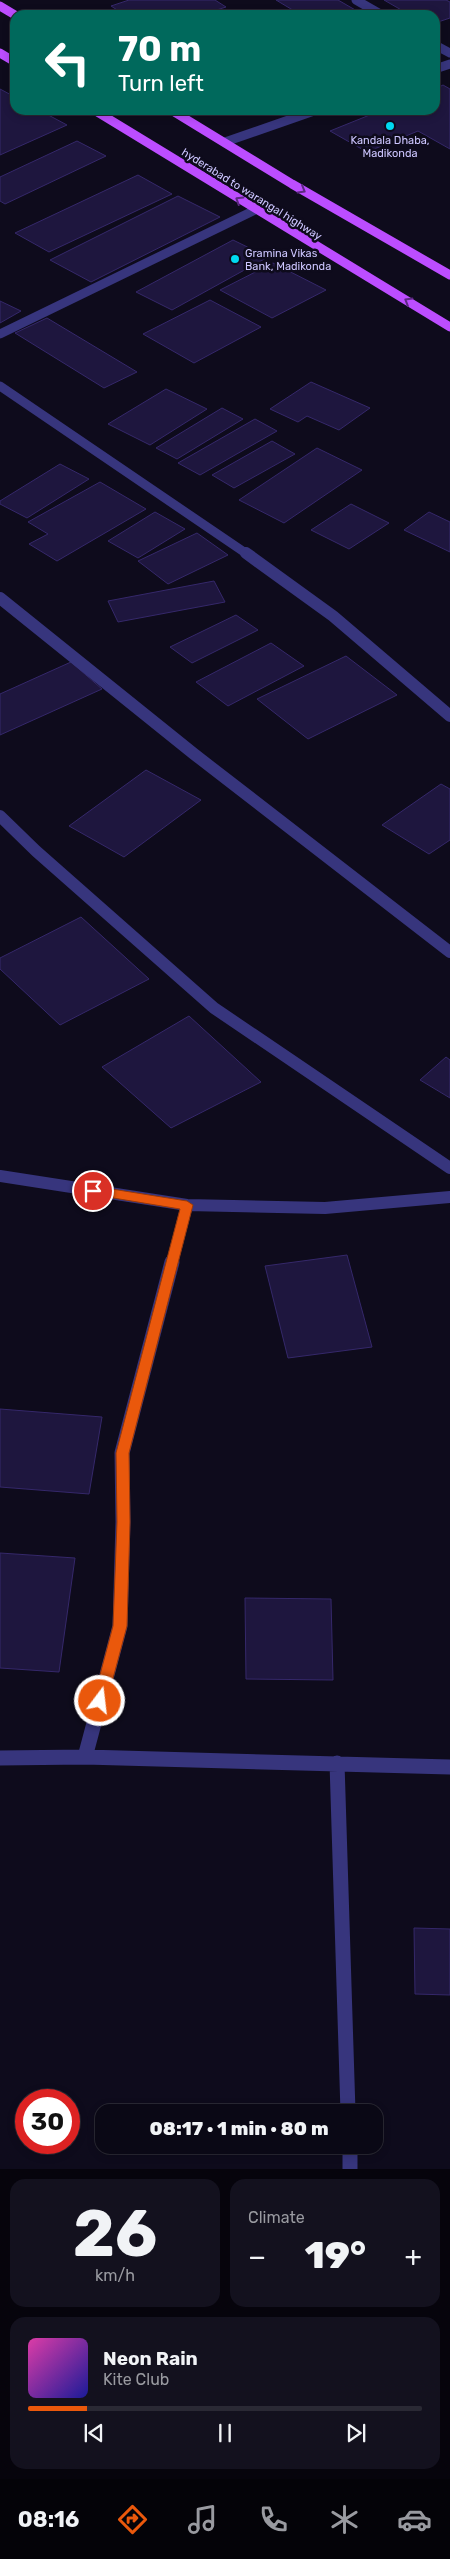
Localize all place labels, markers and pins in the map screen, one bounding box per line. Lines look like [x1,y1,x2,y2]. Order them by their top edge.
marker: Kandala Dhaba, Madikonda [384,120,396,132]
place label: Kandala Dhaba, Madikonda [350,134,430,160]
place label: Gramina Vikas Bank, Madikonda [245,247,331,273]
marker: Gramina Vikas Bank, Madikonda [229,253,241,265]
pin [72,1170,114,1212]

